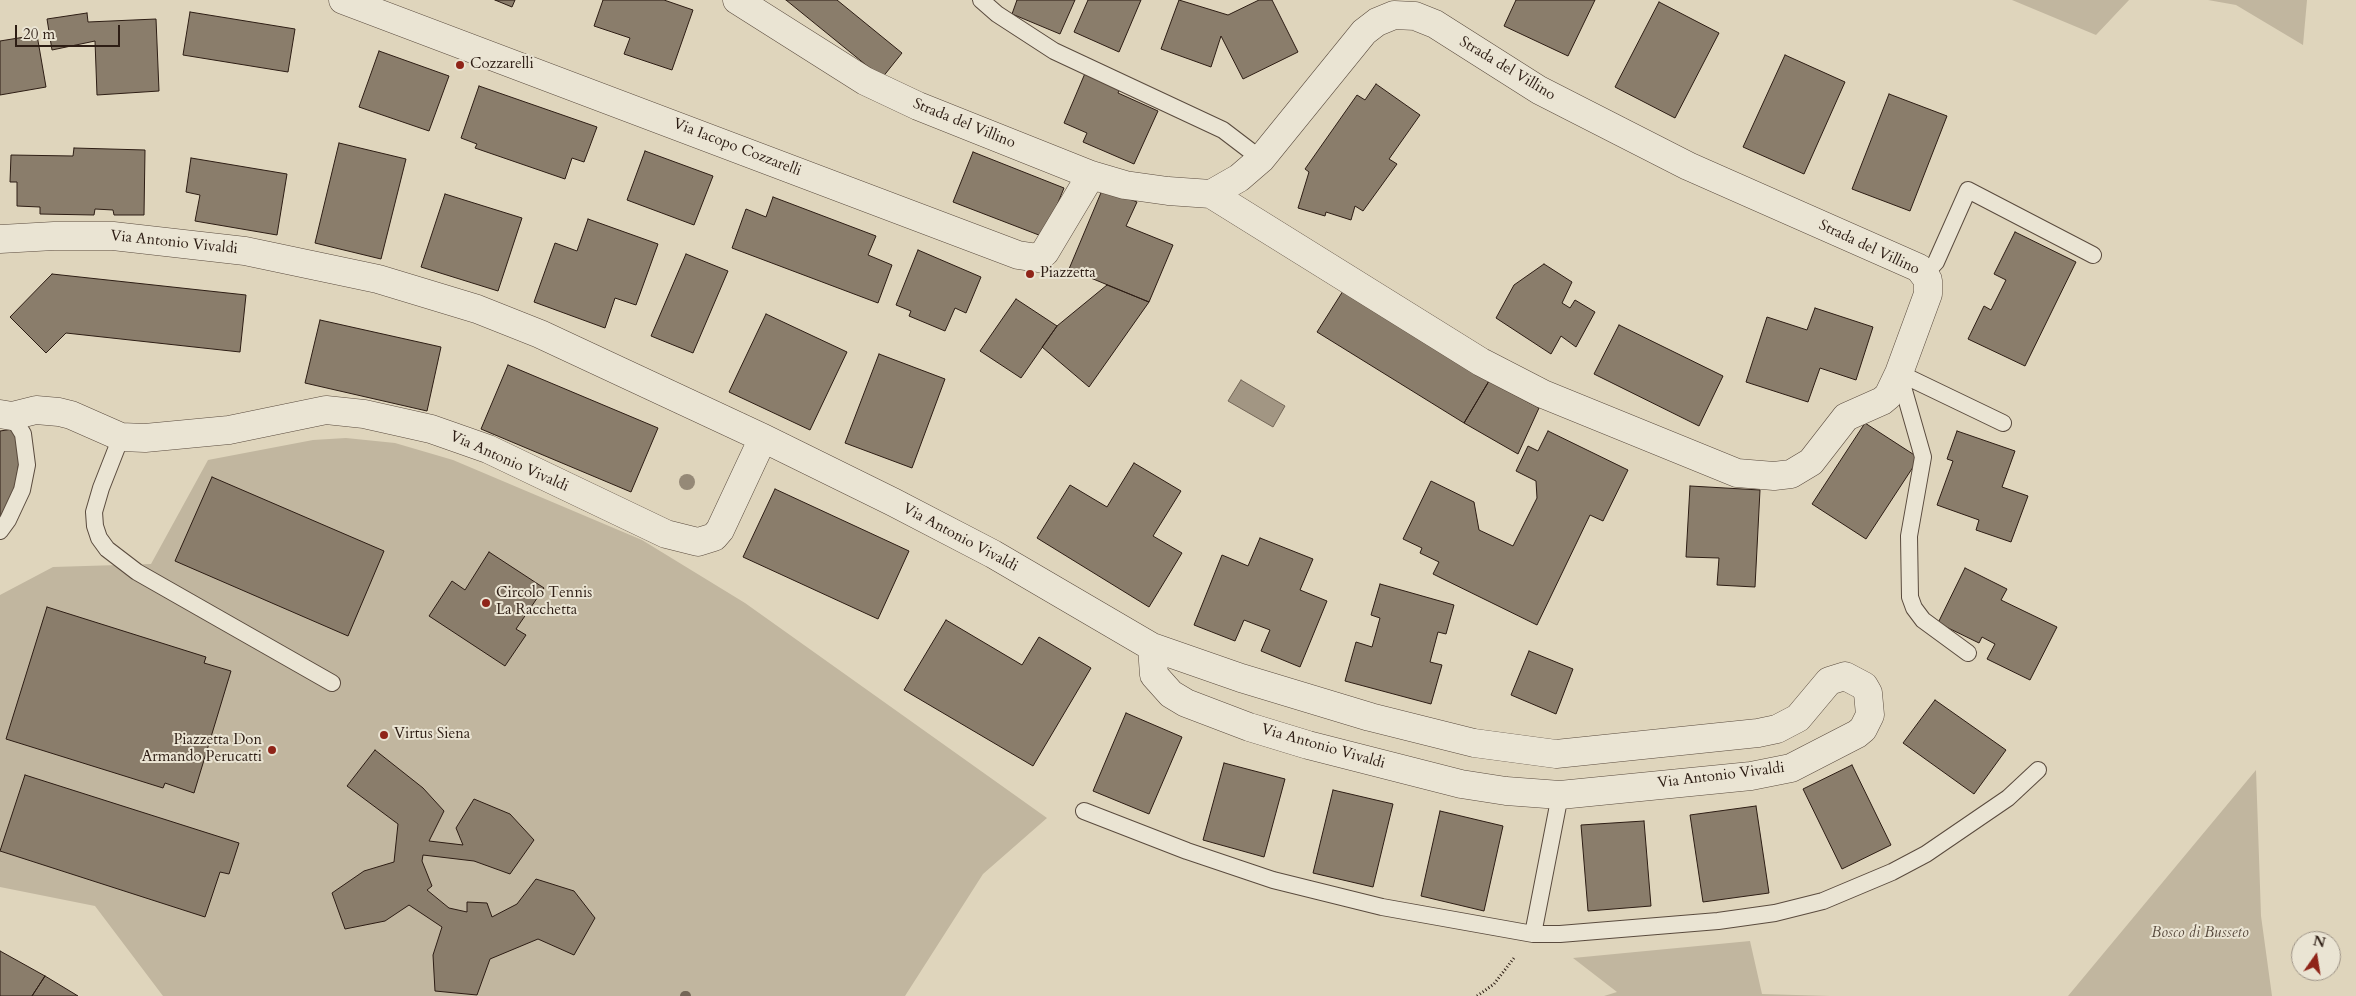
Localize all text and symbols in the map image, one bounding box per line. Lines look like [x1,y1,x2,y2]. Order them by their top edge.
scale bar [18,15,122,47]
text: 20 m [23,24,55,44]
street label: Strada del Villino [1456,33,1558,105]
place label: Cozzarelli [470,56,534,74]
marker: Cozzarelli [454,59,466,71]
street label: Strada del Villino [910,95,1018,153]
street label: Via Iacopo Cozzarelli [670,115,804,181]
street label: Strada del Villino [1816,217,1922,279]
street label: Via Antonio Vivaldi [109,227,239,259]
place label: Piazzetta [1040,265,1096,283]
marker: Piazzetta [1024,268,1036,280]
street label: Via Antonio Vivaldi [447,428,571,496]
street label: Via Antonio Vivaldi [899,500,1021,576]
place label: Circolo Tennis La Racchetta [496,585,592,620]
marker: Circolo Tennis La Racchetta [480,597,492,609]
street label: Via Antonio Vivaldi [1259,721,1387,773]
place label: Virtus Siena [394,726,470,744]
marker: Virtus Siena [378,729,390,741]
place label: Piazzetta Don Armando Perucatti [142,732,262,767]
marker: Piazzetta Don Armando Perucatti [266,744,278,756]
street label: Via Antonio Vivaldi [1656,759,1786,793]
park label: Bosco di Busseto [2151,925,2249,943]
north arrow [2291,931,2341,981]
text: N [2311,931,2327,952]

